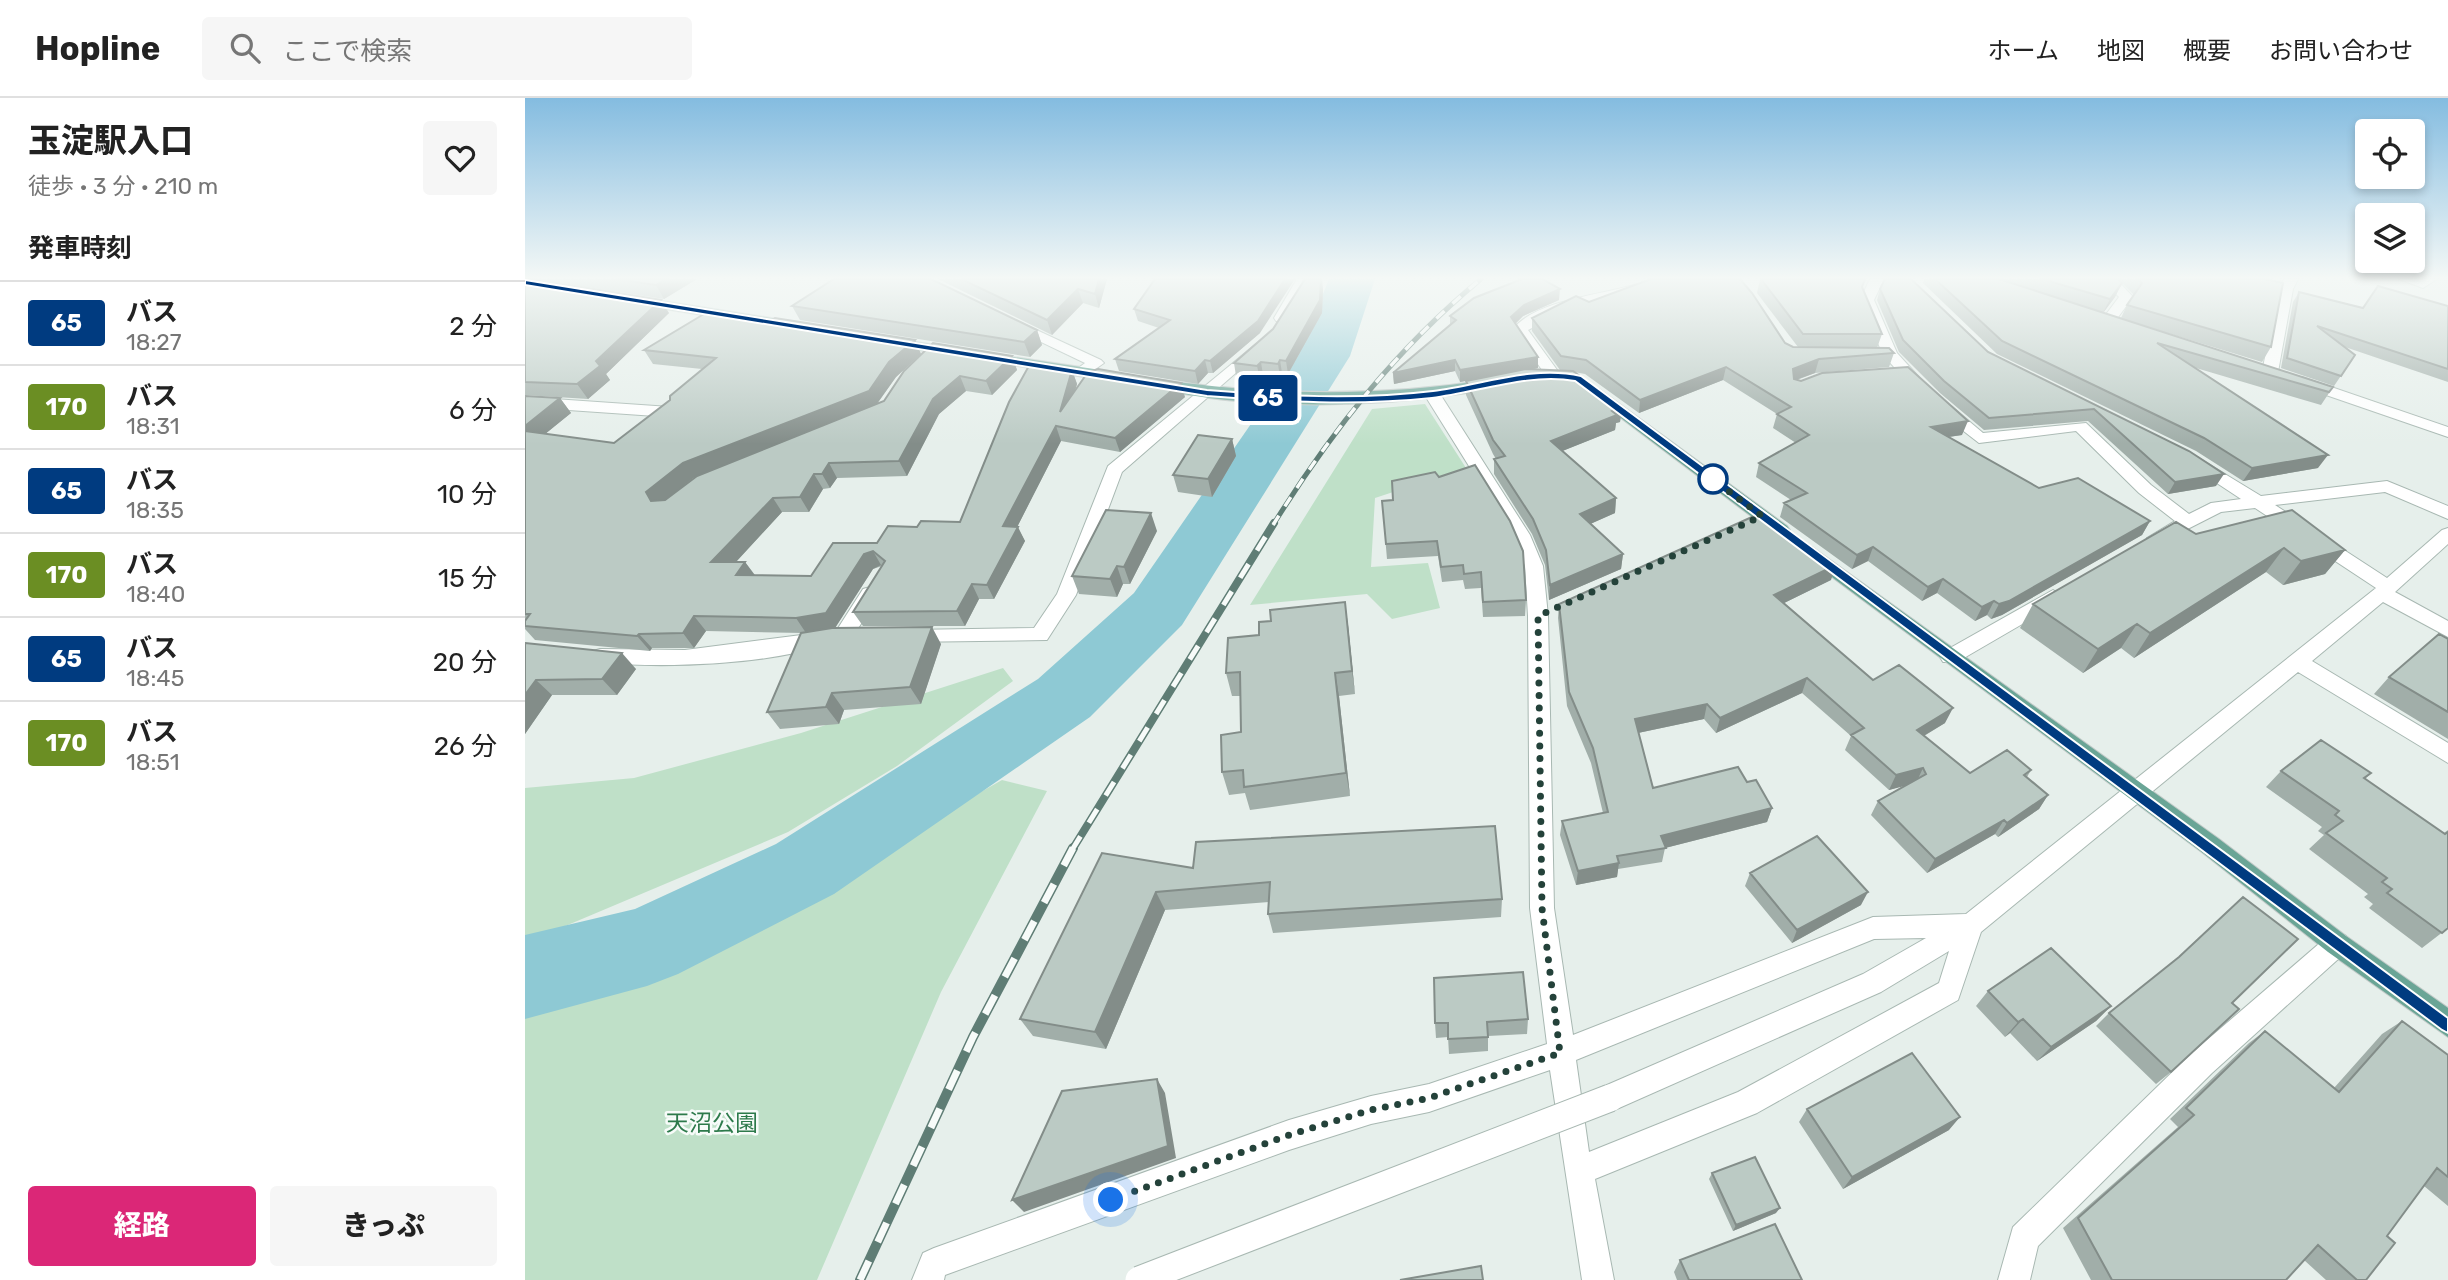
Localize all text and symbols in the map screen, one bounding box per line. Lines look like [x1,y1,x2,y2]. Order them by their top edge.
search box [202,17,692,80]
text: Hopline [35,29,160,68]
icon: search [226,29,264,67]
text: ここで検索 [282,36,412,67]
text: ホーム [1988,37,2059,65]
text: 地図 [2097,37,2145,65]
text: 概要 [2183,37,2231,65]
text: お問い合わせ [2269,37,2413,65]
map controls [2355,119,2425,273]
button: locate [2355,119,2425,189]
text: 玉淀駅入口 [28,121,193,160]
button: heart [423,121,497,195]
text: 徒歩 · 3 分 · 210 m [28,172,218,200]
button: layers [2355,203,2425,273]
text: 発車時刻 [28,233,132,264]
text: バス [126,297,178,328]
text: 65 [51,309,82,337]
text: 2 分 [449,311,497,342]
text: 18:27 [126,328,182,356]
line badge: 65 [1237,375,1299,421]
text: バス [126,381,178,412]
text: 65 [1252,384,1284,412]
text: 170 [46,393,88,421]
text: 6 分 [449,395,497,426]
text: 18:31 [126,412,180,440]
unlabelled marker [1698,464,1728,494]
text: バス [126,465,178,496]
text: 65 [51,477,82,505]
text: 10 分 [437,479,497,510]
text: 18:35 [126,496,184,524]
text: バス [126,549,178,580]
text: 170 [46,561,88,589]
text: 15 分 [438,563,497,594]
text: 18:40 [126,580,185,608]
text: バス [126,633,178,664]
text: 65 [51,645,82,673]
text: 20 分 [433,647,497,678]
text: 18:45 [126,664,184,692]
text: バス [126,717,178,748]
text: 170 [46,729,88,757]
text: 26 分 [434,731,497,762]
text: 18:51 [126,748,180,776]
park label: 天沼公園 [666,1109,758,1137]
your location [1093,1182,1128,1217]
button: 経路 [28,1186,256,1266]
button: きっぷ [270,1186,497,1266]

